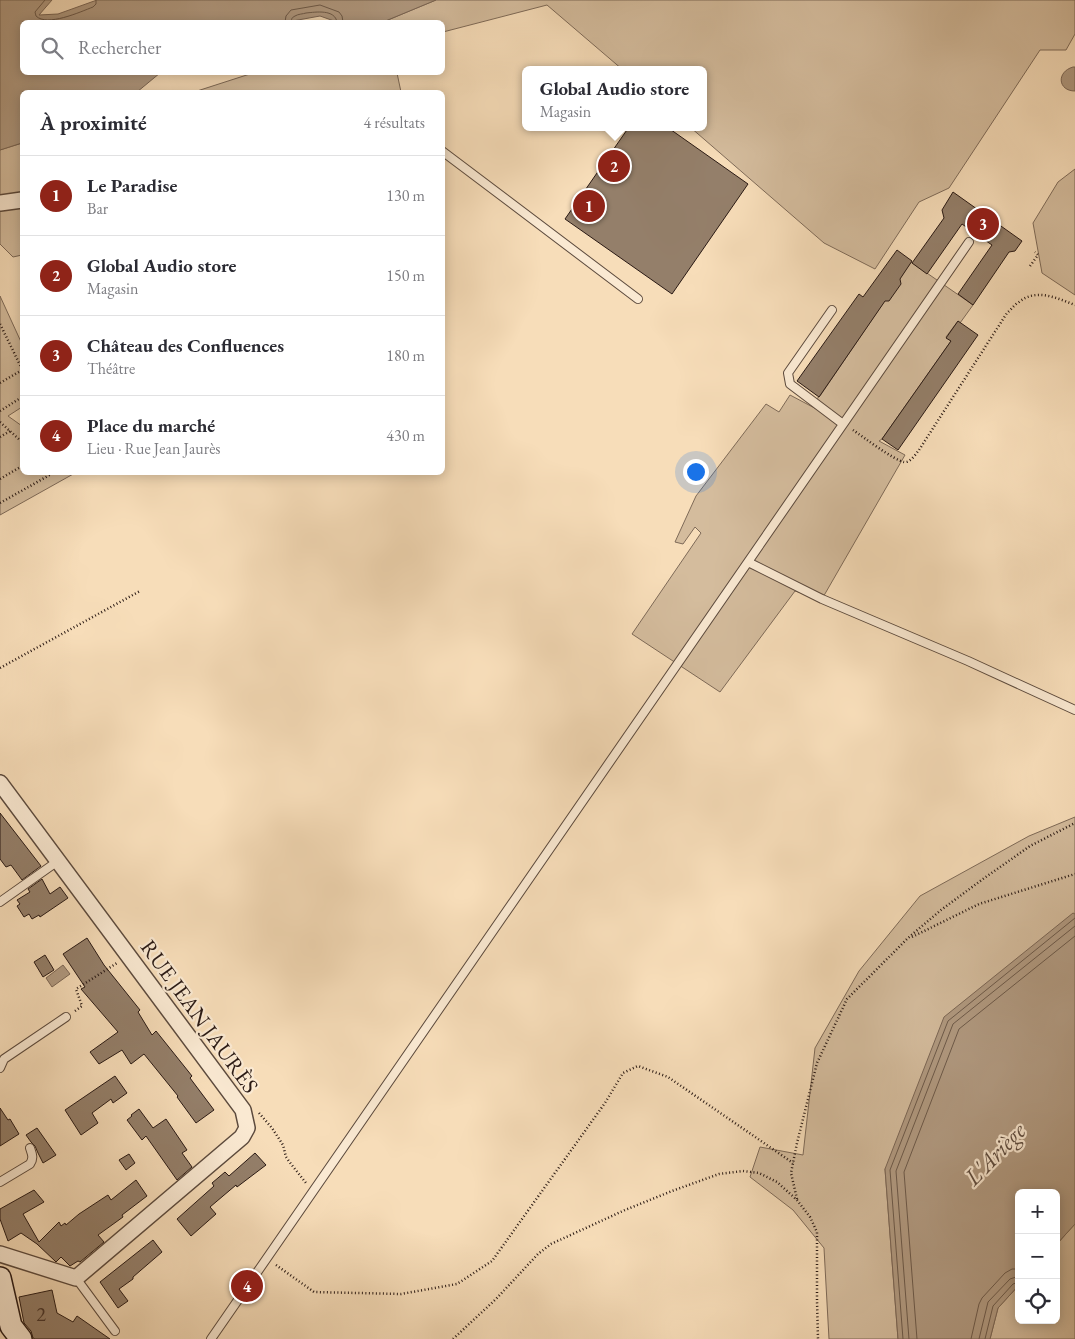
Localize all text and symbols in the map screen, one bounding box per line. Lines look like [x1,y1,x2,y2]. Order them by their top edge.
search box [20,20,445,75]
icon: search [38,34,66,62]
text: Rechercher [78,35,161,60]
popup [522,66,707,131]
text: Global Audio store [540,76,689,101]
text: Magasin [540,101,591,122]
text: À proximité [40,109,147,136]
text: 4 résultats [363,112,425,133]
pin: 2 [598,147,630,185]
text: Le Paradise [87,173,177,198]
text: 1 [52,185,60,206]
text: 130 m [386,185,425,206]
pin: 1 [573,187,605,225]
text: Bar [87,198,108,219]
pin: 3 [967,205,999,243]
text: Global Audio store [87,253,237,278]
text: 2 [52,265,60,286]
text: 150 m [386,265,425,286]
text: Magasin [87,278,138,299]
text: Château des Confluences [87,333,284,358]
text: 3 [52,345,60,366]
text: 180 m [386,345,425,366]
text: Théâtre [87,358,135,379]
text: Place du marché [87,413,215,438]
text: 4 [52,425,60,446]
text: 430 m [386,425,425,446]
text: Lieu · Rue Jean Jaurès [87,438,221,459]
your location [683,459,709,485]
street label: RUE JEAN JAURÈS [134,934,265,1099]
water label: L'Ariège [956,1115,1033,1193]
map controls [1015,1189,1060,1324]
button: + [1015,1189,1060,1234]
button: − [1015,1234,1060,1279]
pin: 4 [231,1267,263,1305]
button: locate [1015,1279,1060,1324]
house number: 2 [36,1301,46,1327]

